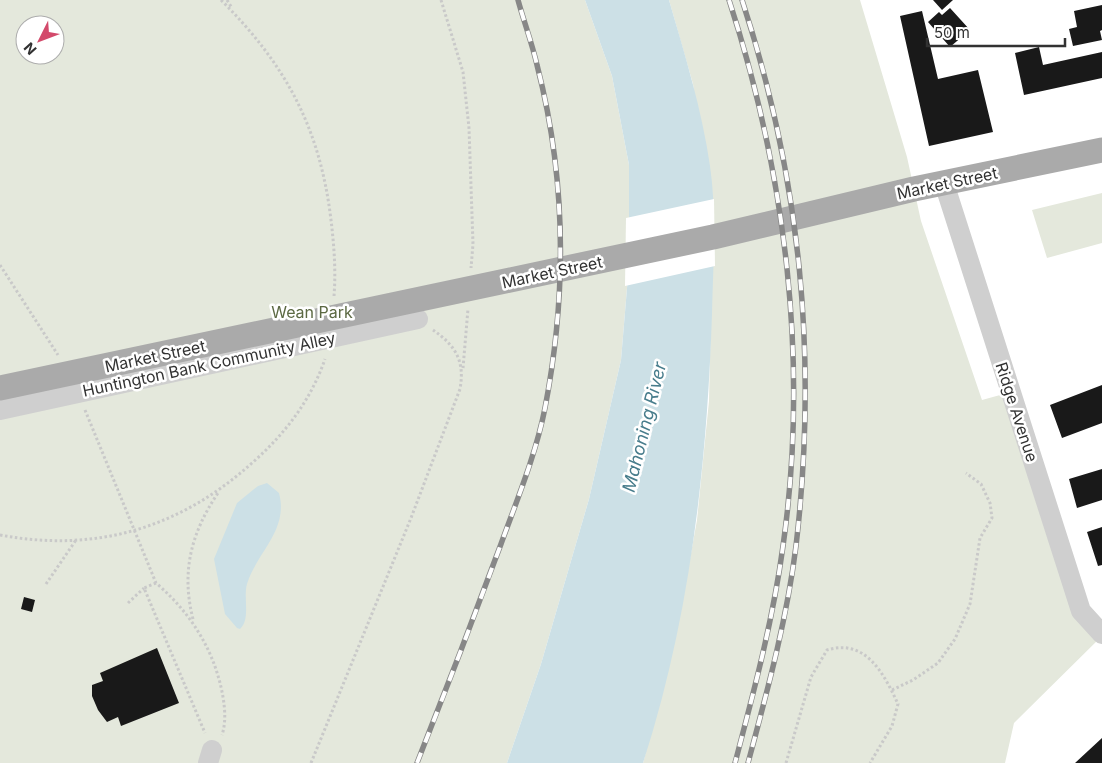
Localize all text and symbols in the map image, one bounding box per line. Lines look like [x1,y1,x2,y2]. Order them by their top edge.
north arrow [15,15,65,65]
scale bar [927,15,1064,47]
text: 50 m [934,23,970,42]
text: N [20,39,40,59]
street label: Market Street [895,163,999,203]
street label: Market Street [500,252,604,292]
park label: Wean Park [271,302,353,322]
street label: Huntington Bank Community Alley [81,327,337,401]
street label: Market Street [103,336,207,376]
water label: Mahoning River [618,359,671,494]
street label: Ridge Avenue [991,360,1043,464]

